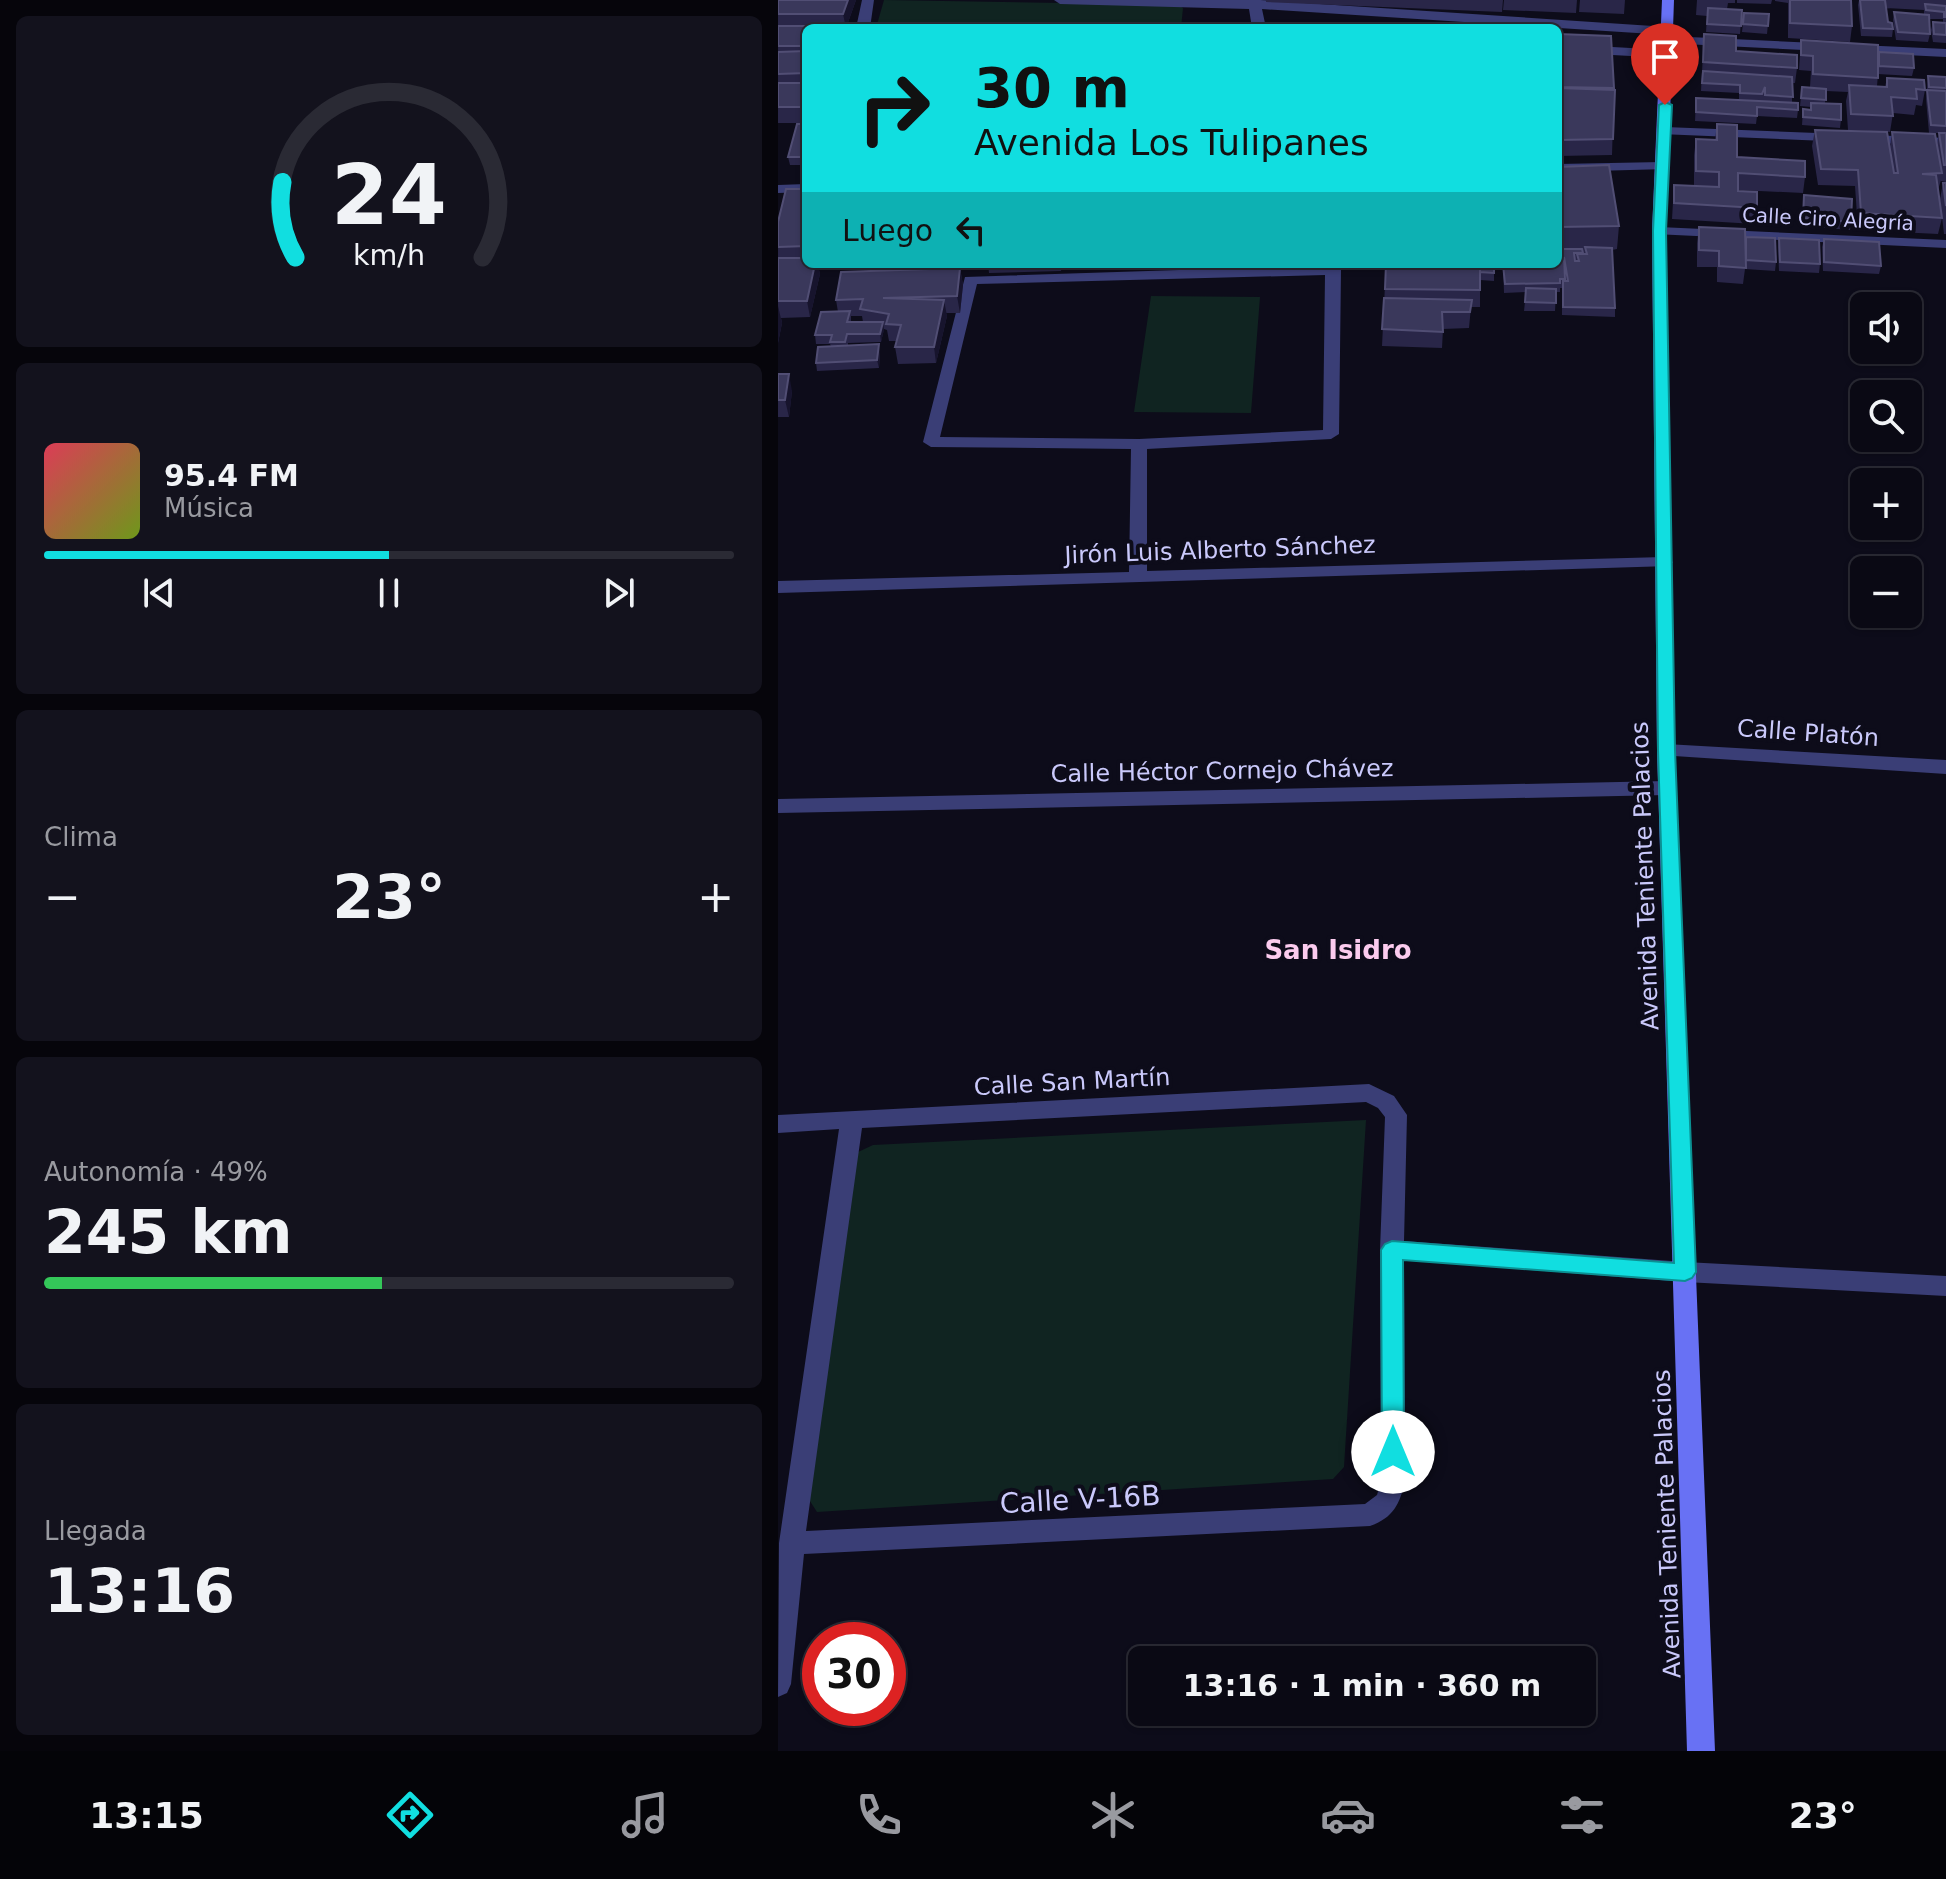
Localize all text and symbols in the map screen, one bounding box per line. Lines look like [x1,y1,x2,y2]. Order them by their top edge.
pin [1631,23,1699,105]
icon: arrive [1643,35,1687,79]
text: 30 m [974,55,1130,120]
icon: right [842,56,946,160]
text: Avenida Los Tulipanes [974,122,1369,163]
text: 24 [331,146,447,243]
street label: Calle Ciro Alegría [1741,203,1915,235]
icon: left [949,208,993,252]
text: Luego [842,213,933,248]
text: km/h [353,238,425,272]
map controls [1850,292,1922,628]
button: sound [1850,292,1922,364]
button: search [1850,380,1922,452]
text: 95.4 FM [164,458,299,493]
button: + [1850,468,1922,540]
text: Música [164,493,254,523]
street label: Jirón Luis Alberto Sánchez [1062,531,1376,569]
button: − [1850,556,1922,628]
icon: previous [137,571,181,615]
icon: pause [367,571,411,615]
icon: next [597,571,641,615]
street label: Calle Platón [1736,714,1880,752]
street label: Avenida Teniente Palacios [1626,721,1664,1031]
street label: Calle Héctor Cornejo Chávez [1050,754,1394,788]
text: Clima [44,822,118,852]
text: 23° [332,862,446,932]
text: − [44,871,81,922]
text: + [697,871,734,922]
district label: San Isidro [1264,935,1412,965]
street label: Calle San Martín [973,1063,1171,1101]
text: Autonomía · 49% [44,1157,268,1187]
text: 245 km [44,1197,293,1267]
street label: Avenida Teniente Palacios [1648,1369,1686,1679]
position arrow [1351,1410,1435,1494]
street label: Calle V-16B [999,1479,1161,1520]
text: Llegada [44,1516,147,1546]
text: 13:16 [44,1556,235,1626]
speed limit sign: 30 [802,1622,906,1726]
text: 13:16 · 1 min · 360 m [1183,1668,1541,1703]
icon: directions [382,1787,438,1843]
icon: music [617,1787,673,1843]
icon: phone [851,1787,907,1843]
icon: climate [1085,1787,1141,1843]
icon: car [1320,1787,1376,1843]
icon: filters [1554,1787,1610,1843]
text: 13:15 [89,1795,204,1836]
text: 23° [1789,1795,1857,1836]

